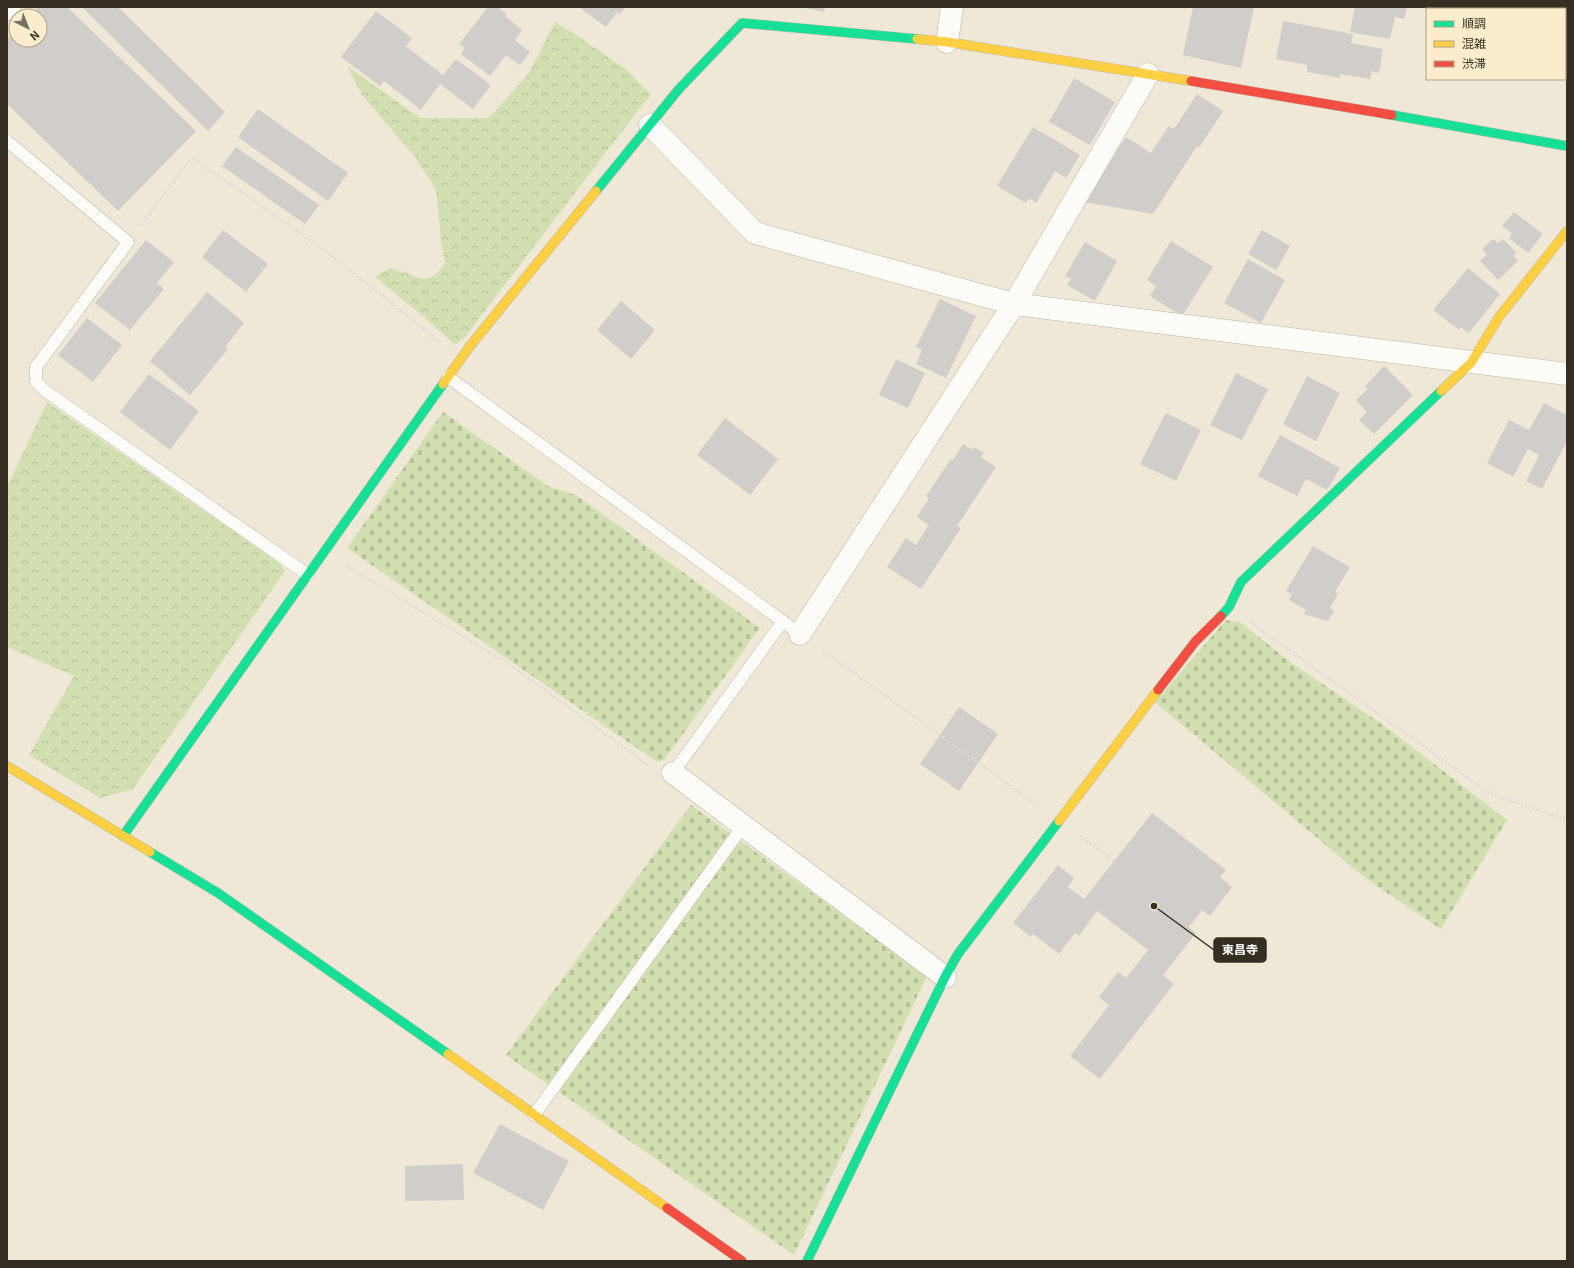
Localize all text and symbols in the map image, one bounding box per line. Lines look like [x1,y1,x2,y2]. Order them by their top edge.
north arrow [8,8,48,48]
legend [1426,8,1566,80]
text: 順調 [1462,14,1486,31]
text: N [27,27,44,45]
text: 混雑 [1462,34,1486,51]
text: 渋滞 [1462,54,1486,71]
callout: 東昌寺 [1214,938,1266,962]
text: 東昌寺 [1222,940,1258,957]

